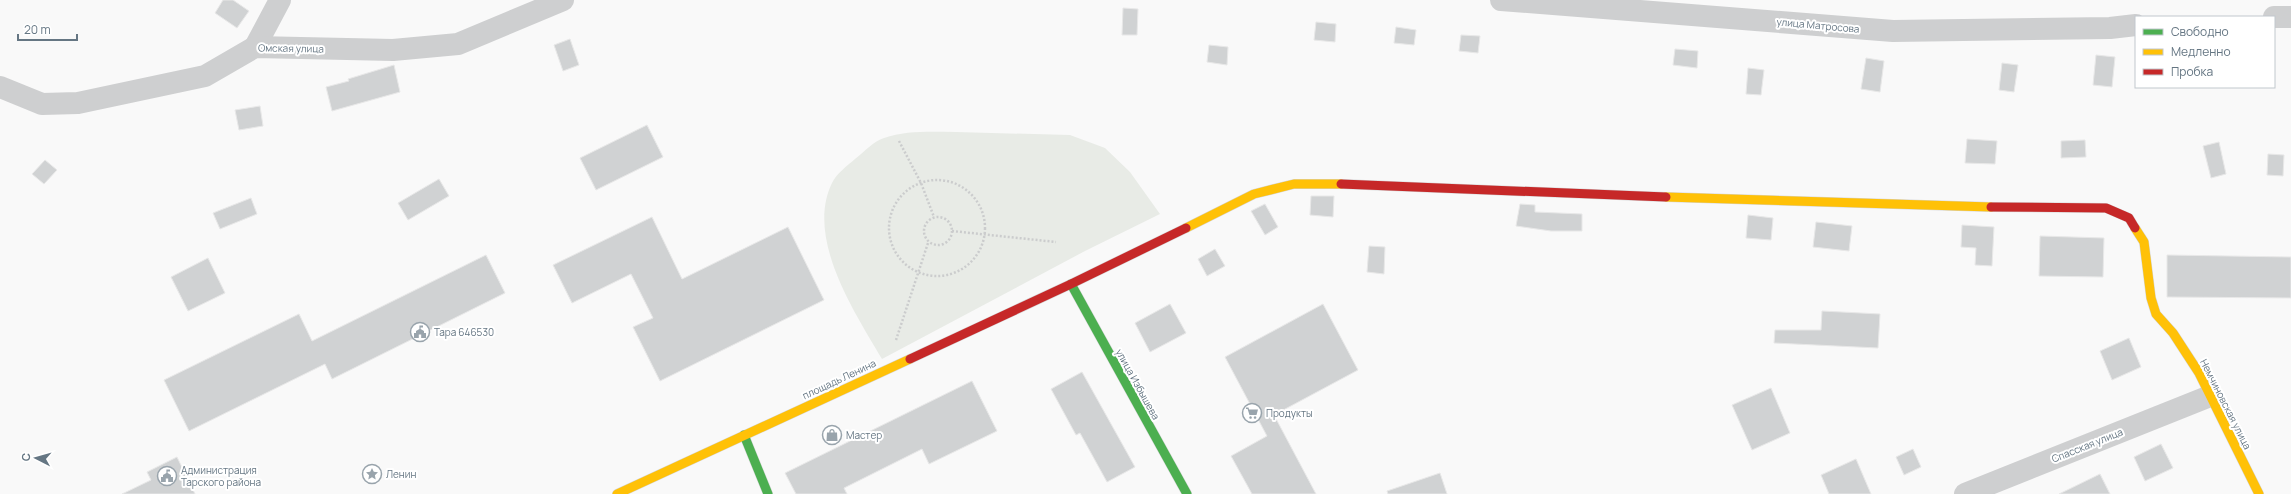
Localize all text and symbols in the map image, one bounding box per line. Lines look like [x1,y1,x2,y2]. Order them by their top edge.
street label: улица Матросова [1776,14,1860,36]
scale bar [18,16,77,42]
legend [2135,16,2275,88]
text: 20 m [24,21,51,38]
text: Свободно [2171,23,2229,40]
street label: Омская улица [258,40,324,56]
text: Медленно [2171,43,2231,60]
text: Пробка [2171,63,2213,80]
public building icon: Тара 646530 [409,321,431,343]
place label: Тара 646530 [434,325,494,339]
street label: улица Избышева [1113,346,1163,422]
street label: площадь Ленина [800,356,878,402]
street label: Немчиновская улица [2197,356,2255,452]
supermarket icon: Продукты [1241,402,1263,424]
place label: Продукты [1266,406,1313,420]
shop icon: Мастер [821,424,843,446]
street label: Спасская улица [2049,424,2125,466]
place label: Мастер [846,428,882,442]
north arrow [16,438,56,478]
text: С [18,452,33,462]
place label: Администрация Тарского района [181,463,261,489]
place icon: Ленин [361,463,383,485]
public building icon: Администрация Тарского района [156,465,178,487]
place label: Ленин [386,467,416,481]

